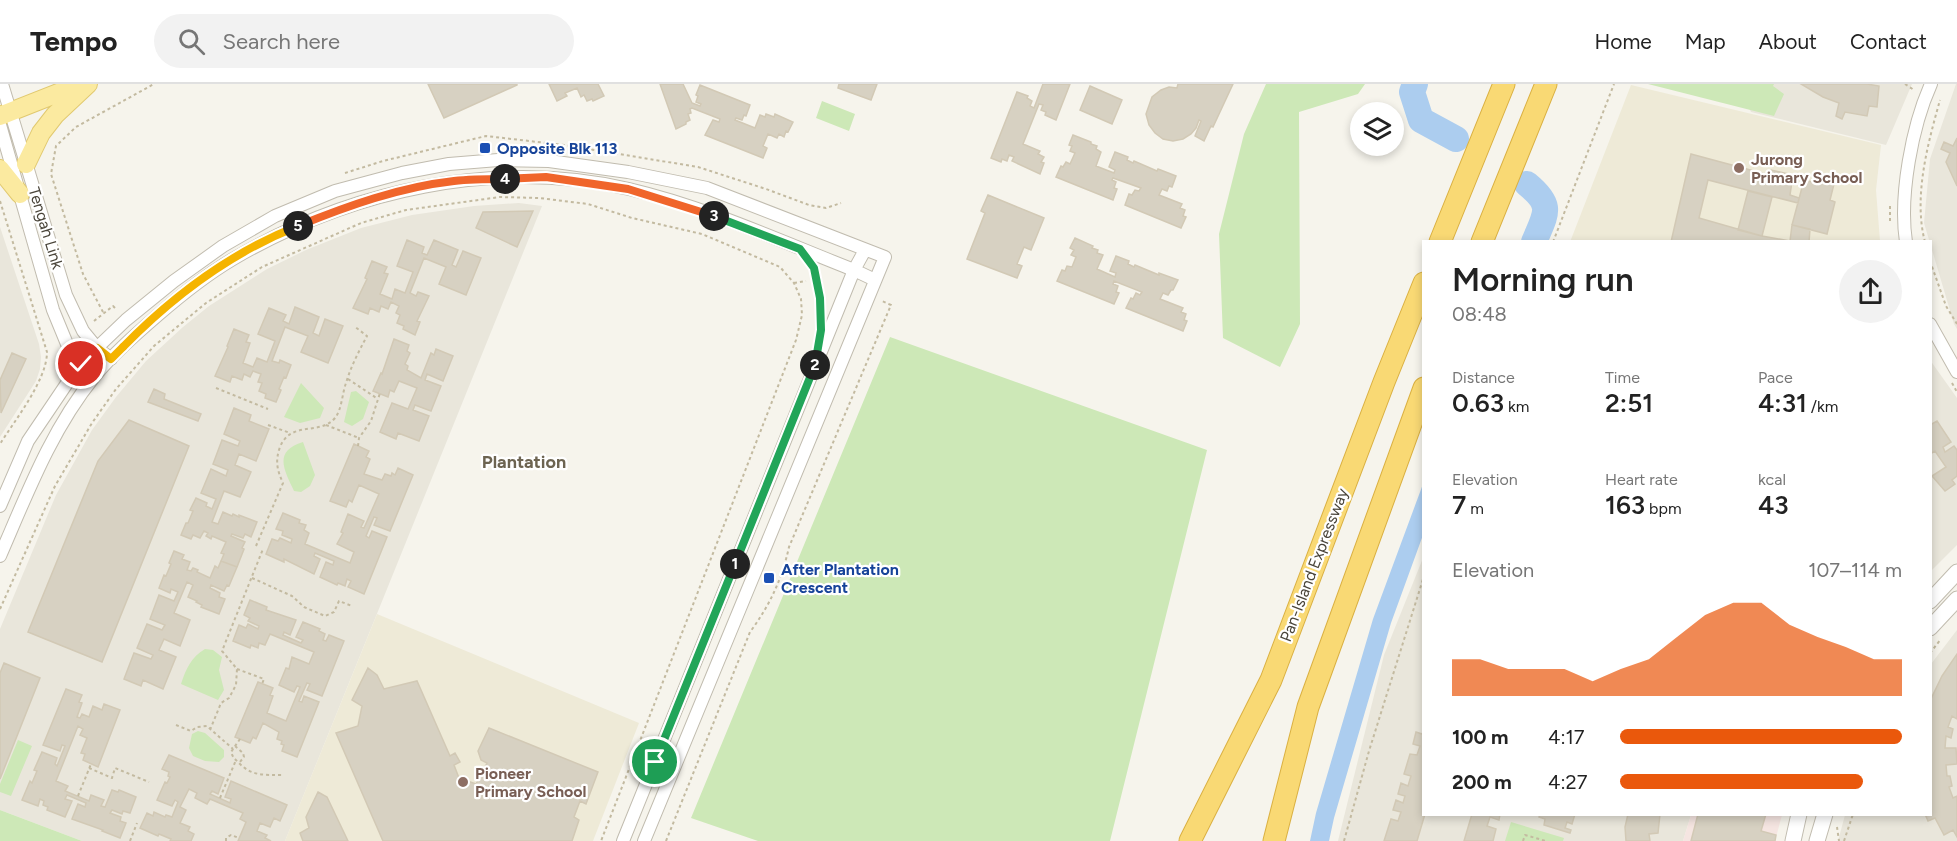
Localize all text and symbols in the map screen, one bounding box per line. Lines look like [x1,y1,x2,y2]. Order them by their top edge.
search box [154,14,574,68]
text: Tempo [30,24,118,58]
icon: search [175,25,208,58]
text: Search here [223,28,340,55]
text: Home [1595,29,1652,54]
text: Map [1685,29,1726,54]
text: About [1759,29,1817,54]
text: Contact [1850,29,1927,54]
map controls [1350,102,1404,156]
button: layers [1350,102,1404,156]
place label: Opposite Blk 113 [497,139,617,158]
marker: Opposite Blk 113 [478,141,492,155]
place label: Jurong Primary School [1751,150,1863,187]
marker: Jurong Primary School [1732,161,1746,175]
pin: 4 [490,164,520,194]
text: 4 [500,169,510,188]
street label: Tengah Link [25,185,68,271]
pin: 3 [699,201,729,231]
text: 3 [710,206,718,225]
pin: 5 [283,211,313,241]
text: 5 [293,216,303,235]
text: Morning run [1452,260,1634,299]
button: share [1839,260,1902,323]
text: 08:48 [1452,302,1507,326]
pin [55,338,106,389]
icon: check [64,347,97,380]
pin: 2 [800,350,830,380]
text: 2 [810,355,820,374]
text: Distance [1452,368,1515,387]
text: Time [1605,368,1640,387]
text: Pace [1758,368,1793,387]
text: 0.63 [1452,387,1504,419]
text: 2:51 [1605,387,1653,419]
text: 4:31 [1758,387,1807,419]
text: km [1504,397,1529,416]
text: /km [1807,397,1838,416]
district label: Plantation [482,451,566,473]
text: Elevation [1452,470,1518,489]
text: Heart rate [1605,470,1678,489]
text: kcal [1758,470,1786,489]
street label: Pan-Island Expressway [1276,485,1352,644]
text: 7 [1452,489,1466,521]
text: 163 [1605,489,1645,521]
text: 43 [1758,489,1789,521]
text: m [1466,499,1484,518]
text: bpm [1645,499,1682,518]
pin: 1 [720,549,750,579]
text: 1 [732,554,738,573]
text: Elevation [1452,558,1534,582]
text: 107–114 m [1808,558,1902,582]
place label: After Plantation Crescent [781,560,899,597]
marker: After Plantation Crescent [762,571,776,585]
text: 100 m [1452,725,1509,749]
text: 4:17 [1548,725,1584,749]
pin [629,736,680,787]
icon: arrive [638,745,671,778]
place label: Pioneer Primary School [475,764,587,801]
text: 200 m [1452,770,1512,794]
text: 4:27 [1548,770,1587,794]
marker: Pioneer Primary School [456,775,470,789]

